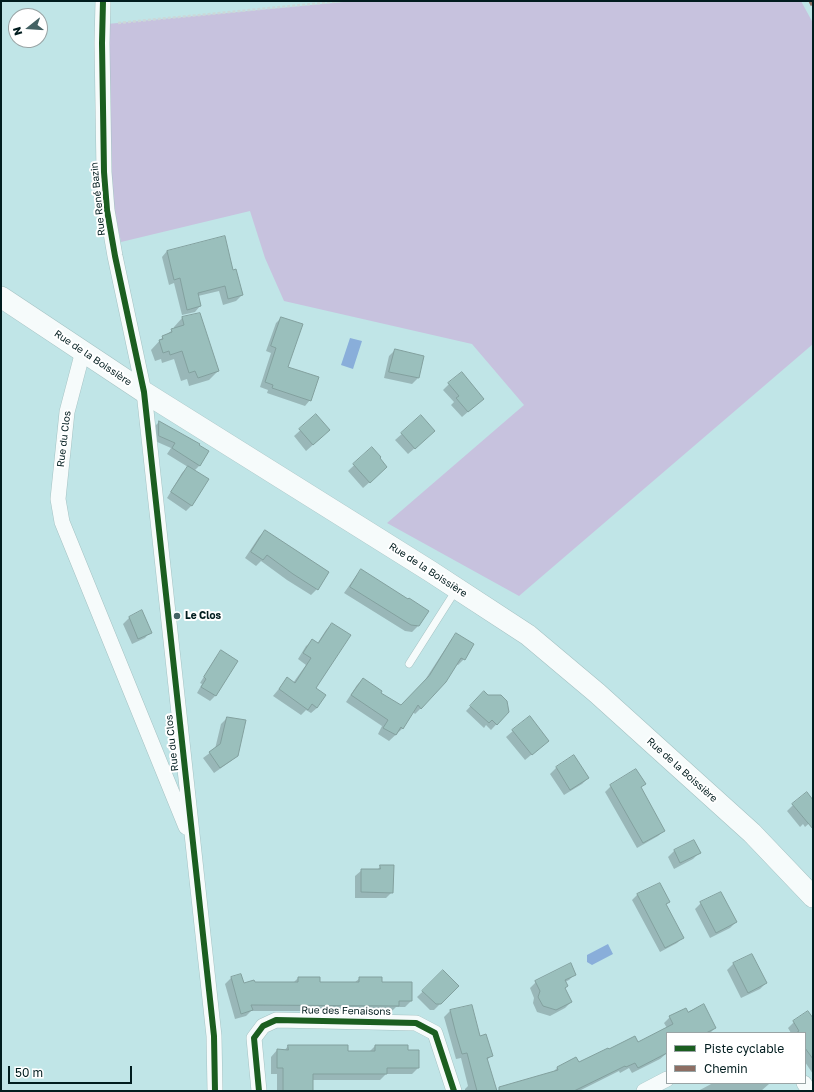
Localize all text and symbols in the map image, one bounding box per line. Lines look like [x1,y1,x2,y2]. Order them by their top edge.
north arrow [8,8,48,48]
text: N [10,25,24,37]
street label: Rue René Bazin [88,161,108,237]
street label: Rue de la Boissière [52,328,134,388]
street label: Rue du Clos [55,410,73,468]
street label: Rue de la Boissière [387,540,469,600]
place label: Le Clos [185,610,221,622]
marker: Le Clos [172,611,182,621]
street label: Rue du Clos [163,714,181,772]
street label: Rue de la Boissière [644,735,720,805]
street label: Rue des Fenaisons [301,1004,391,1018]
legend [666,1032,806,1084]
text: Piste cyclable [704,1041,784,1056]
scale bar [10,1058,134,1084]
text: Chemin [704,1061,748,1076]
text: 50 m [15,1065,43,1080]

